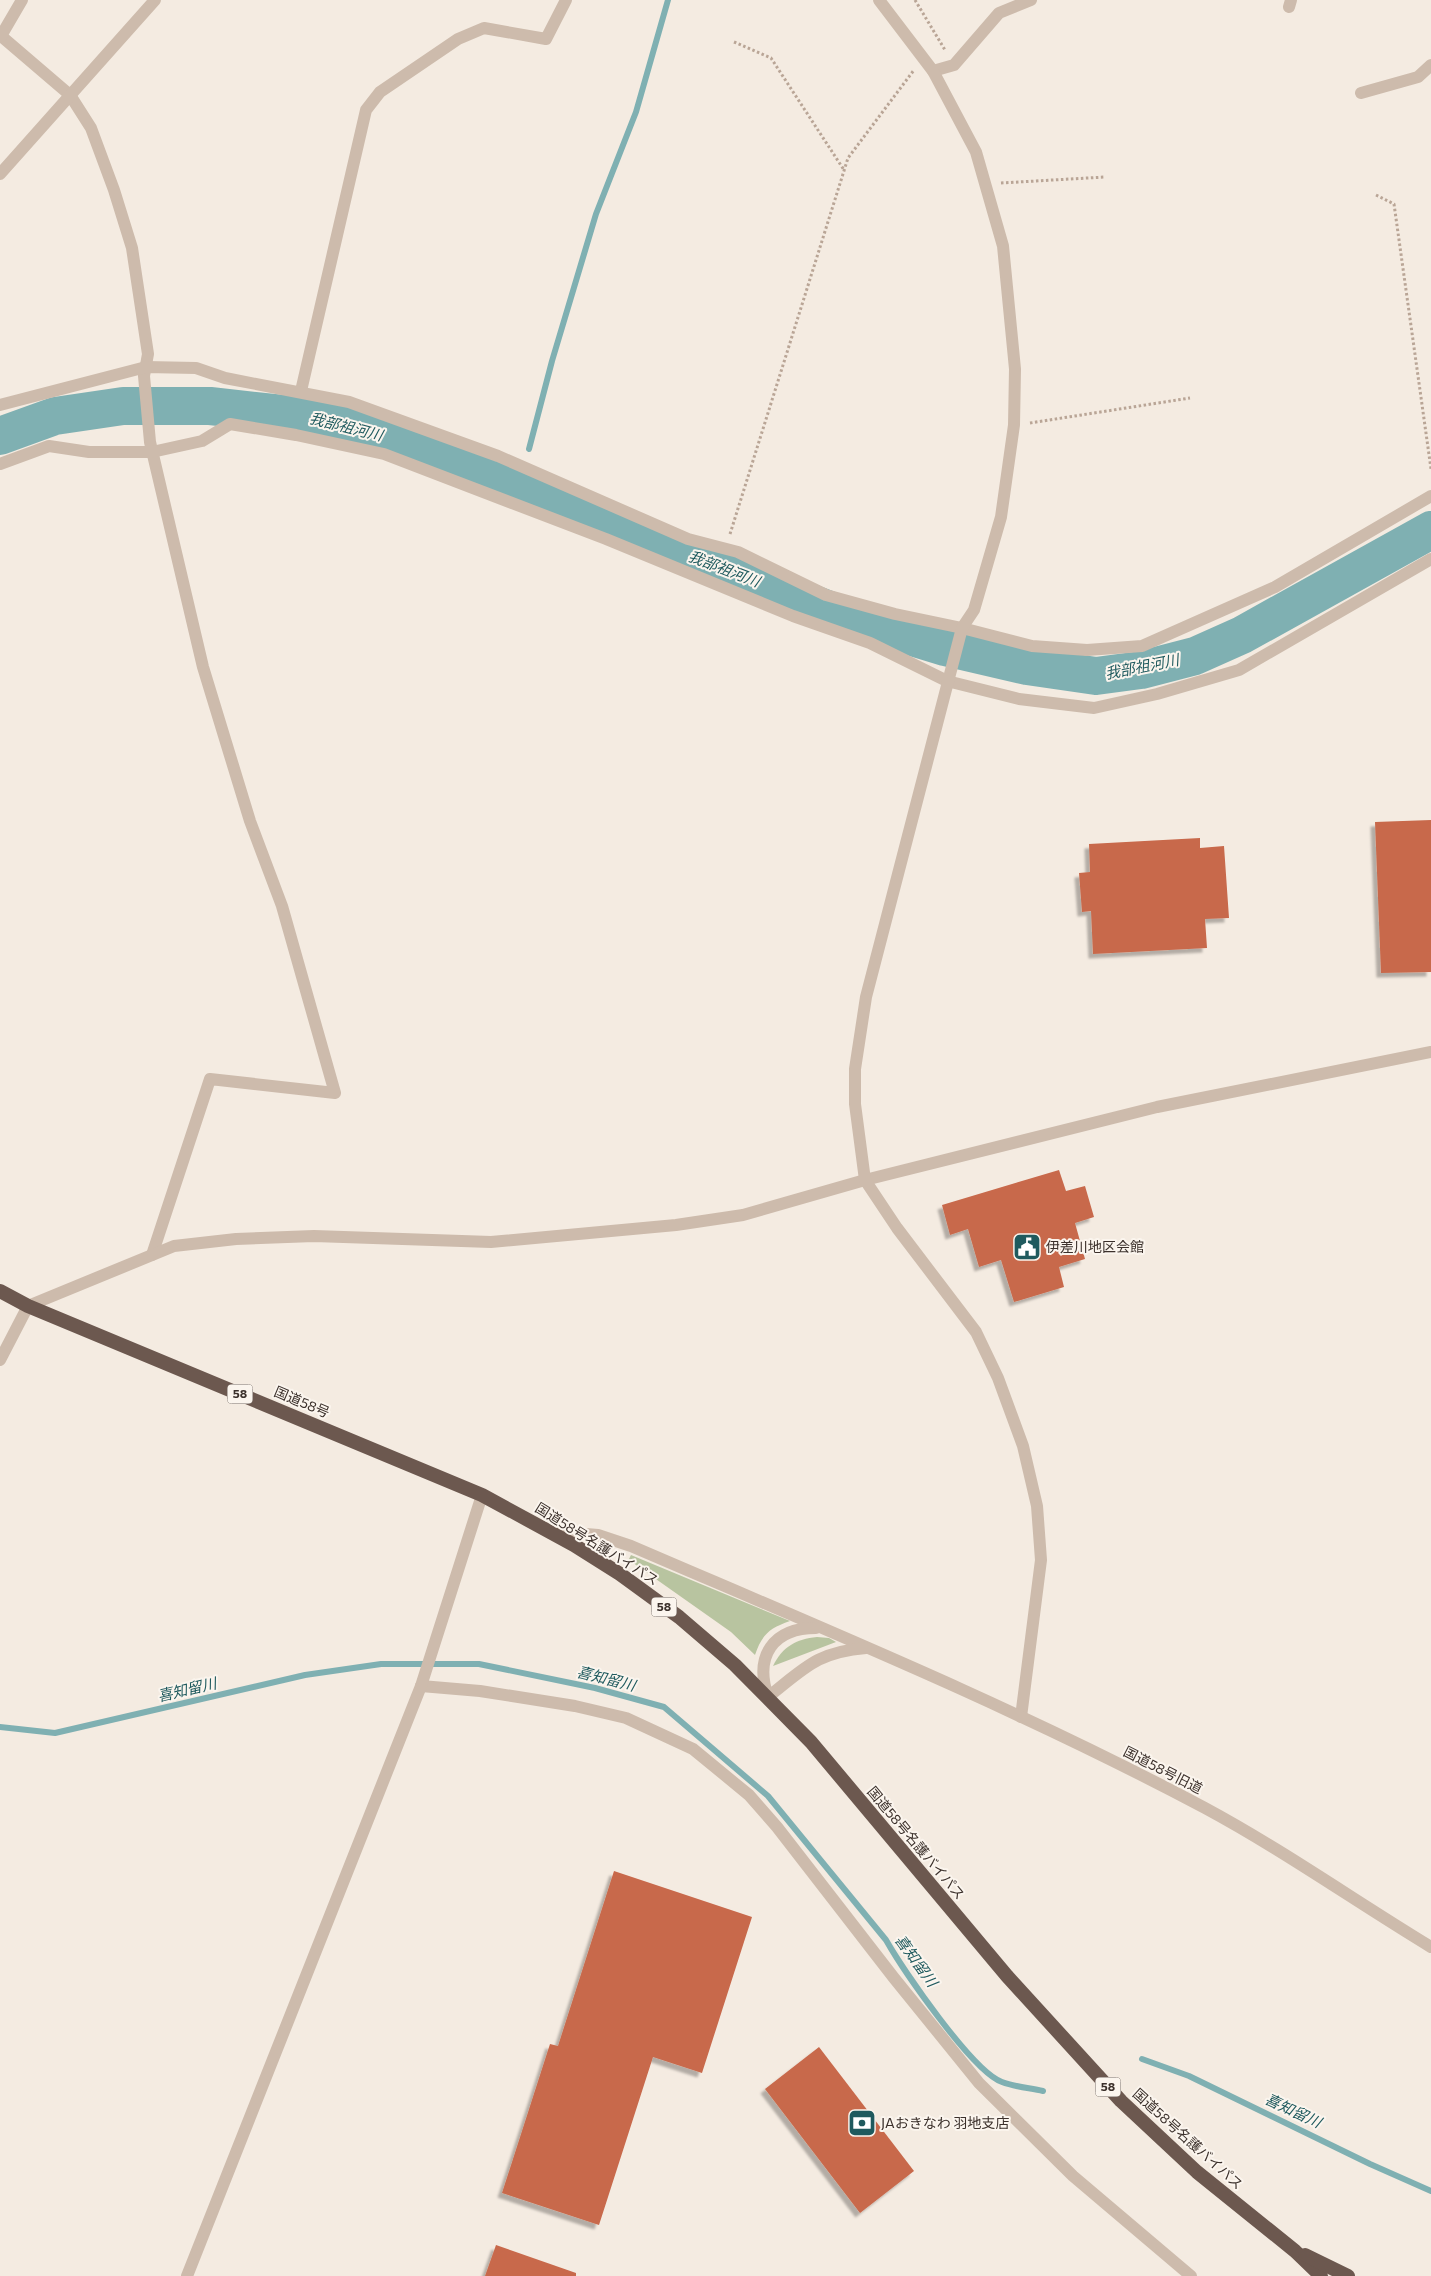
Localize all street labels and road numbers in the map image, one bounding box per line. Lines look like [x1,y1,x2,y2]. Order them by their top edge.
street label: 国道58号 [272,1382,332,1421]
road number: 58 [228,1385,252,1404]
street label: 国道58号名護バイパス [532,1499,662,1588]
road number: 58 [652,1598,676,1616]
street label: 国道58号旧道 [1121,1742,1206,1797]
street label: 国道58号名護バイパス [864,1783,969,1903]
road number: 58 [1096,2078,1120,2096]
street label: 国道58号名護バイパス [1130,2085,1247,2193]

